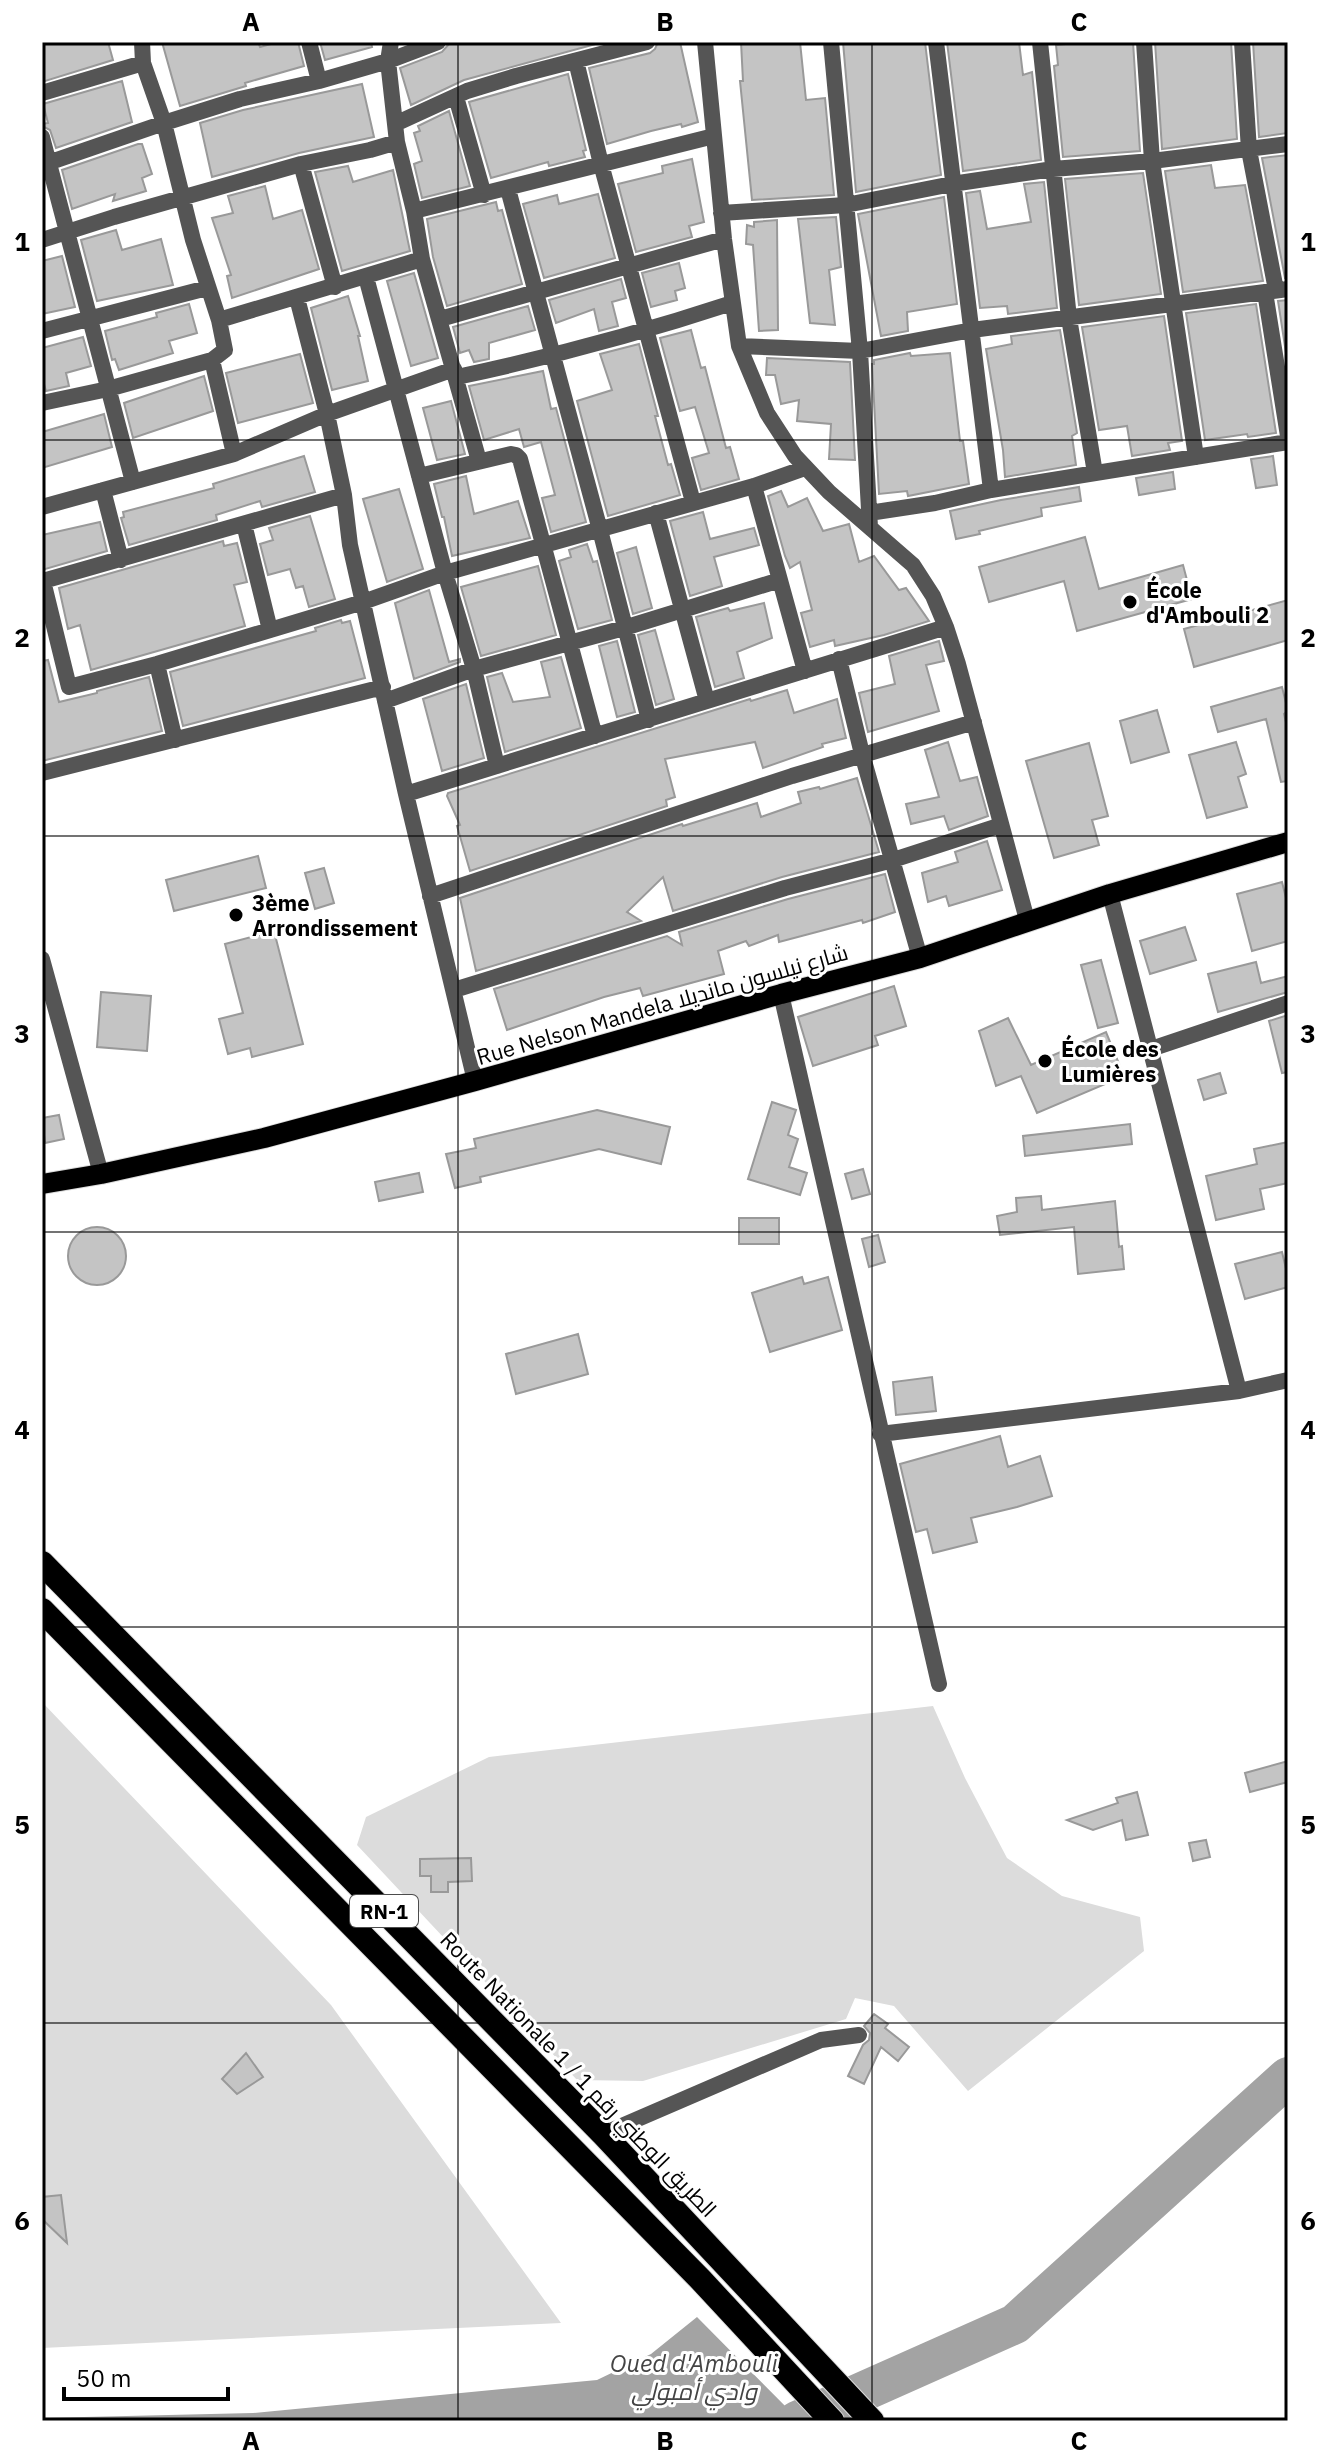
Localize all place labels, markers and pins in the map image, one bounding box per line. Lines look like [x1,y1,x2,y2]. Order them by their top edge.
place label: École d'Ambouli 2 [1146,575,1269,629]
marker: École d'Ambouli 2 [1121,593,1139,611]
place label: 3ème Arrondissement [252,888,418,942]
marker: 3ème Arrondissement [227,906,245,924]
place label: École des Lumières [1061,1034,1159,1088]
marker: École des Lumières [1036,1052,1054,1070]

